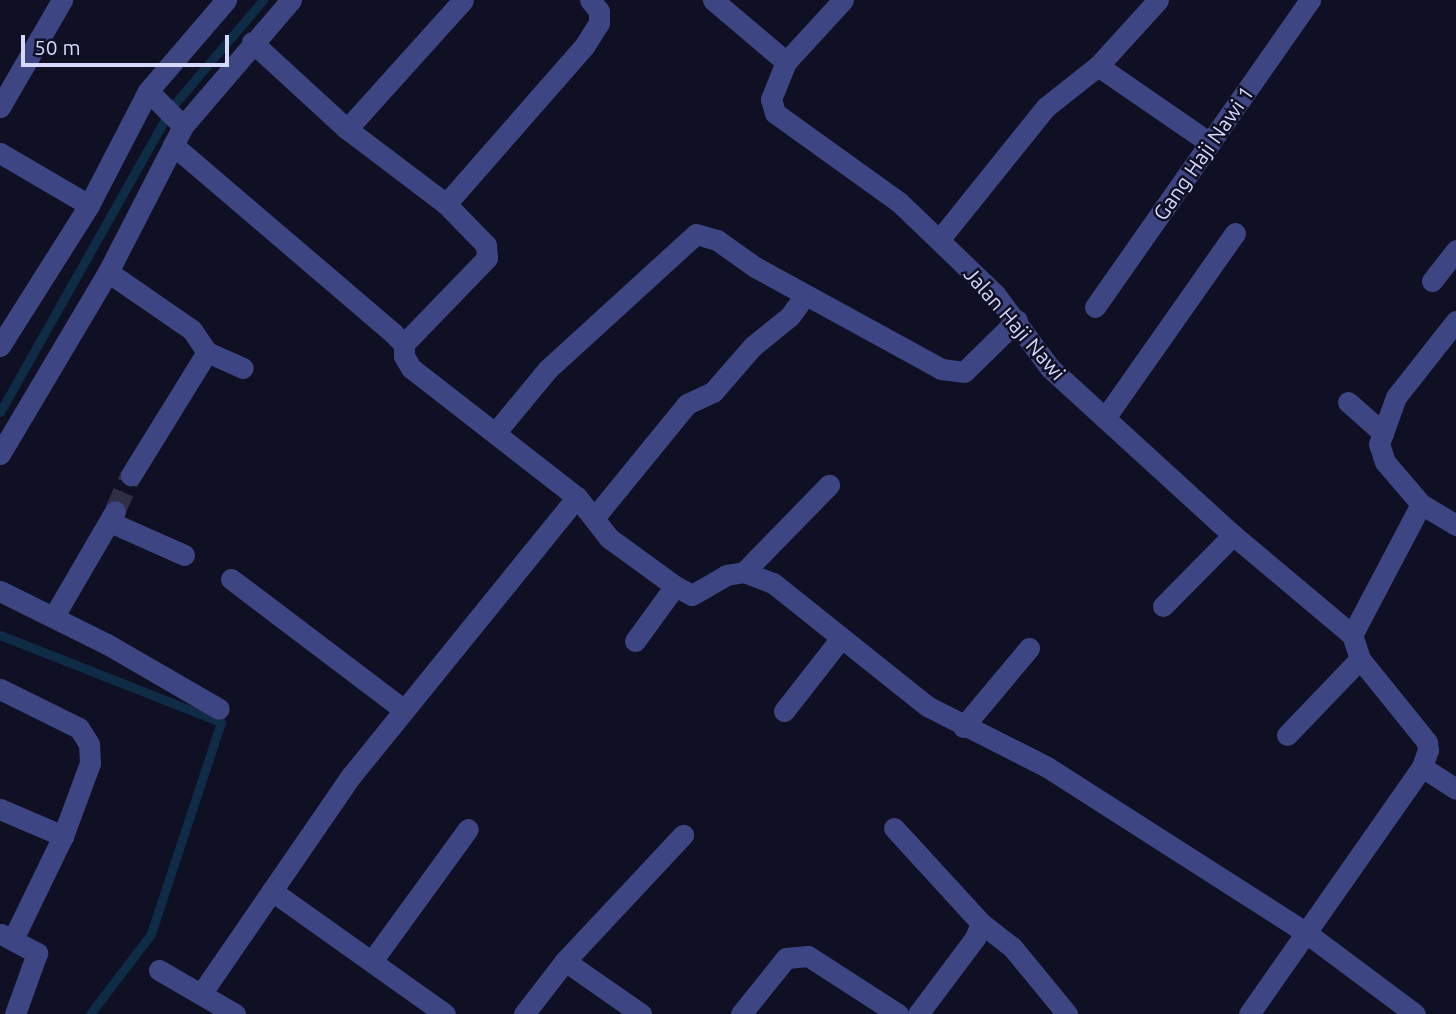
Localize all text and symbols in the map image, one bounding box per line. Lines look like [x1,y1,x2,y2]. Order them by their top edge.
scale bar [24,21,233,65]
text: 50 m [34,35,81,59]
street label: Gang Haji Nawi 1 [1147,81,1259,225]
street label: Jalan Haji Nawi [959,261,1071,385]

